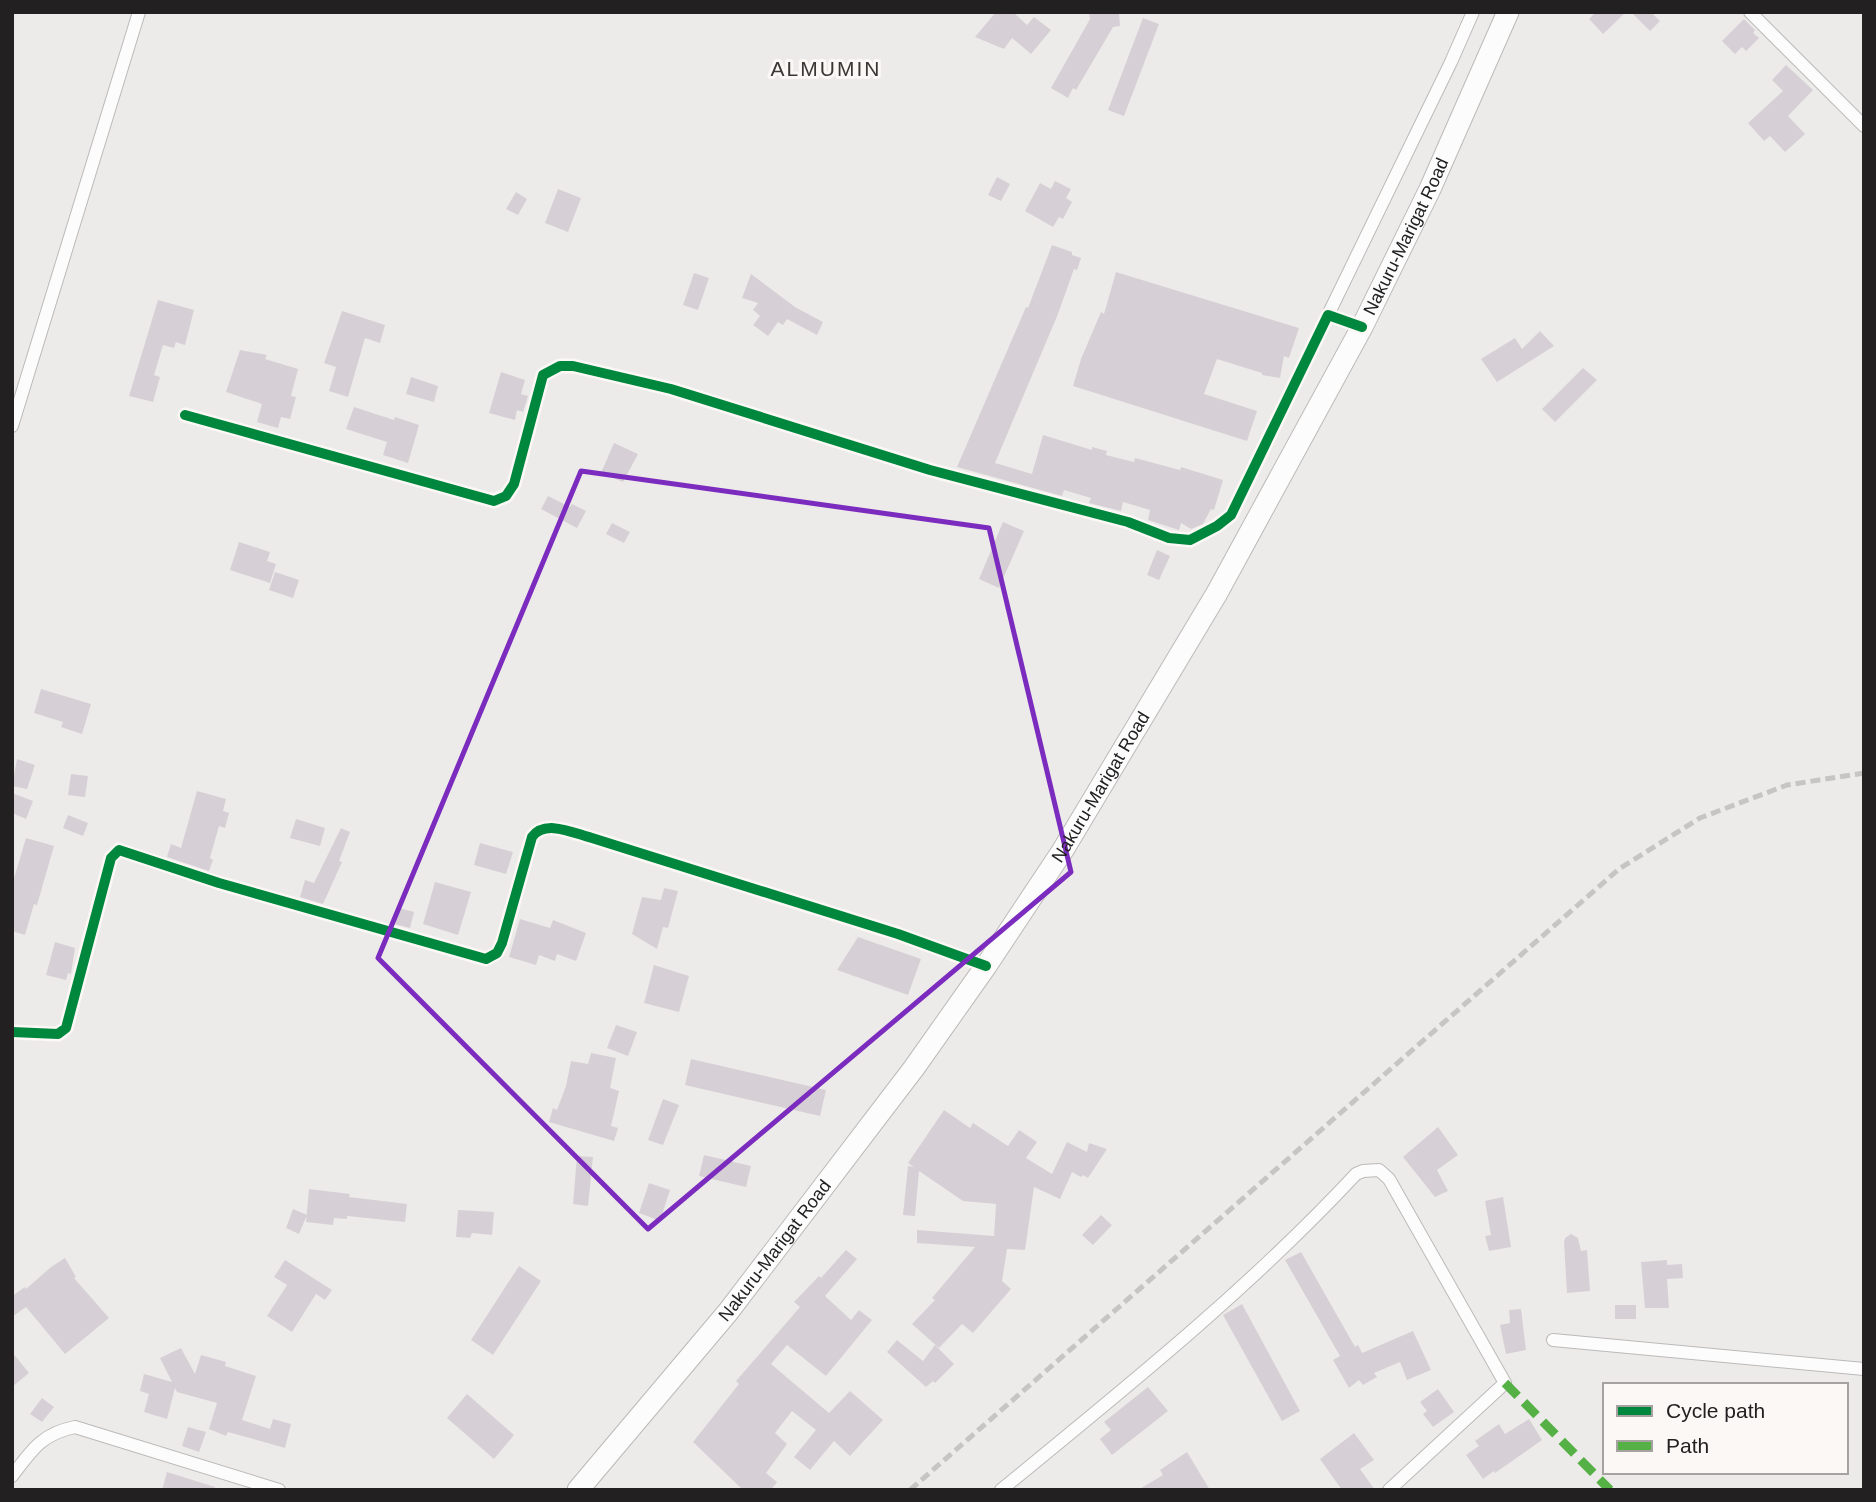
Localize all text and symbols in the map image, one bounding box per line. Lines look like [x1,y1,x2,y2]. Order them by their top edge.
district label: ALMUMIN [771,57,881,80]
street label: Nakuru-Marigat Road [1360,155,1452,318]
street label: Nakuru-Marigat Road [1048,708,1154,866]
street label: Nakuru-Marigat Road [715,1176,835,1325]
legend [1603,1383,1848,1474]
text: Cycle path [1666,1399,1765,1422]
text: Path [1666,1434,1709,1457]

